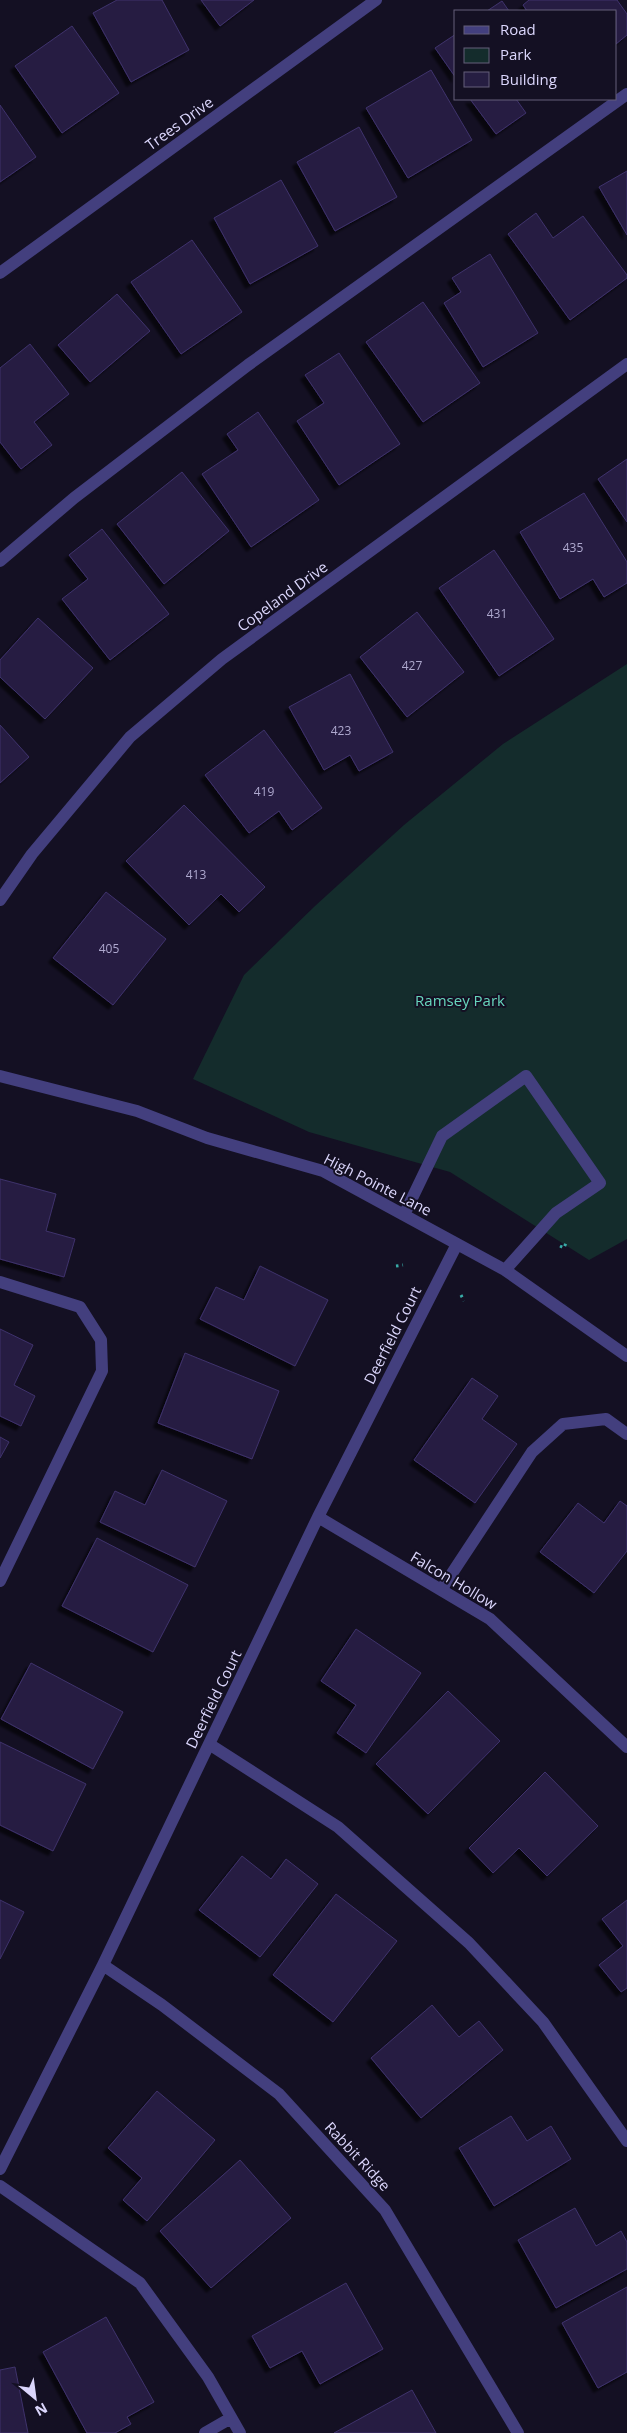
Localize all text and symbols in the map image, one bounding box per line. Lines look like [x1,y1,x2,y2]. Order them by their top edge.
legend [454,10,617,100]
text: Road [500,19,536,39]
text: Park [500,44,531,64]
text: Building [500,69,557,89]
street label: Trees Drive [141,92,217,154]
house number: 435 [563,539,583,556]
street label: Copeland Drive [233,556,331,636]
house number: 431 [487,605,507,622]
house number: 427 [402,657,422,674]
house number: 423 [331,722,351,739]
house number: 419 [254,783,274,800]
house number: 413 [186,866,206,883]
house number: 405 [99,940,119,957]
park label: Ramsey Park [415,990,505,1010]
street label: High Pointe Lane [321,1148,435,1220]
street label: Deerfield Court [359,1283,425,1387]
street label: Falcon Hollow [407,1546,501,1614]
street label: Deerfield Court [181,1646,245,1752]
street label: Rabbit Ridge [321,2117,395,2195]
north arrow [10,2373,60,2423]
text: N [32,2399,51,2421]

